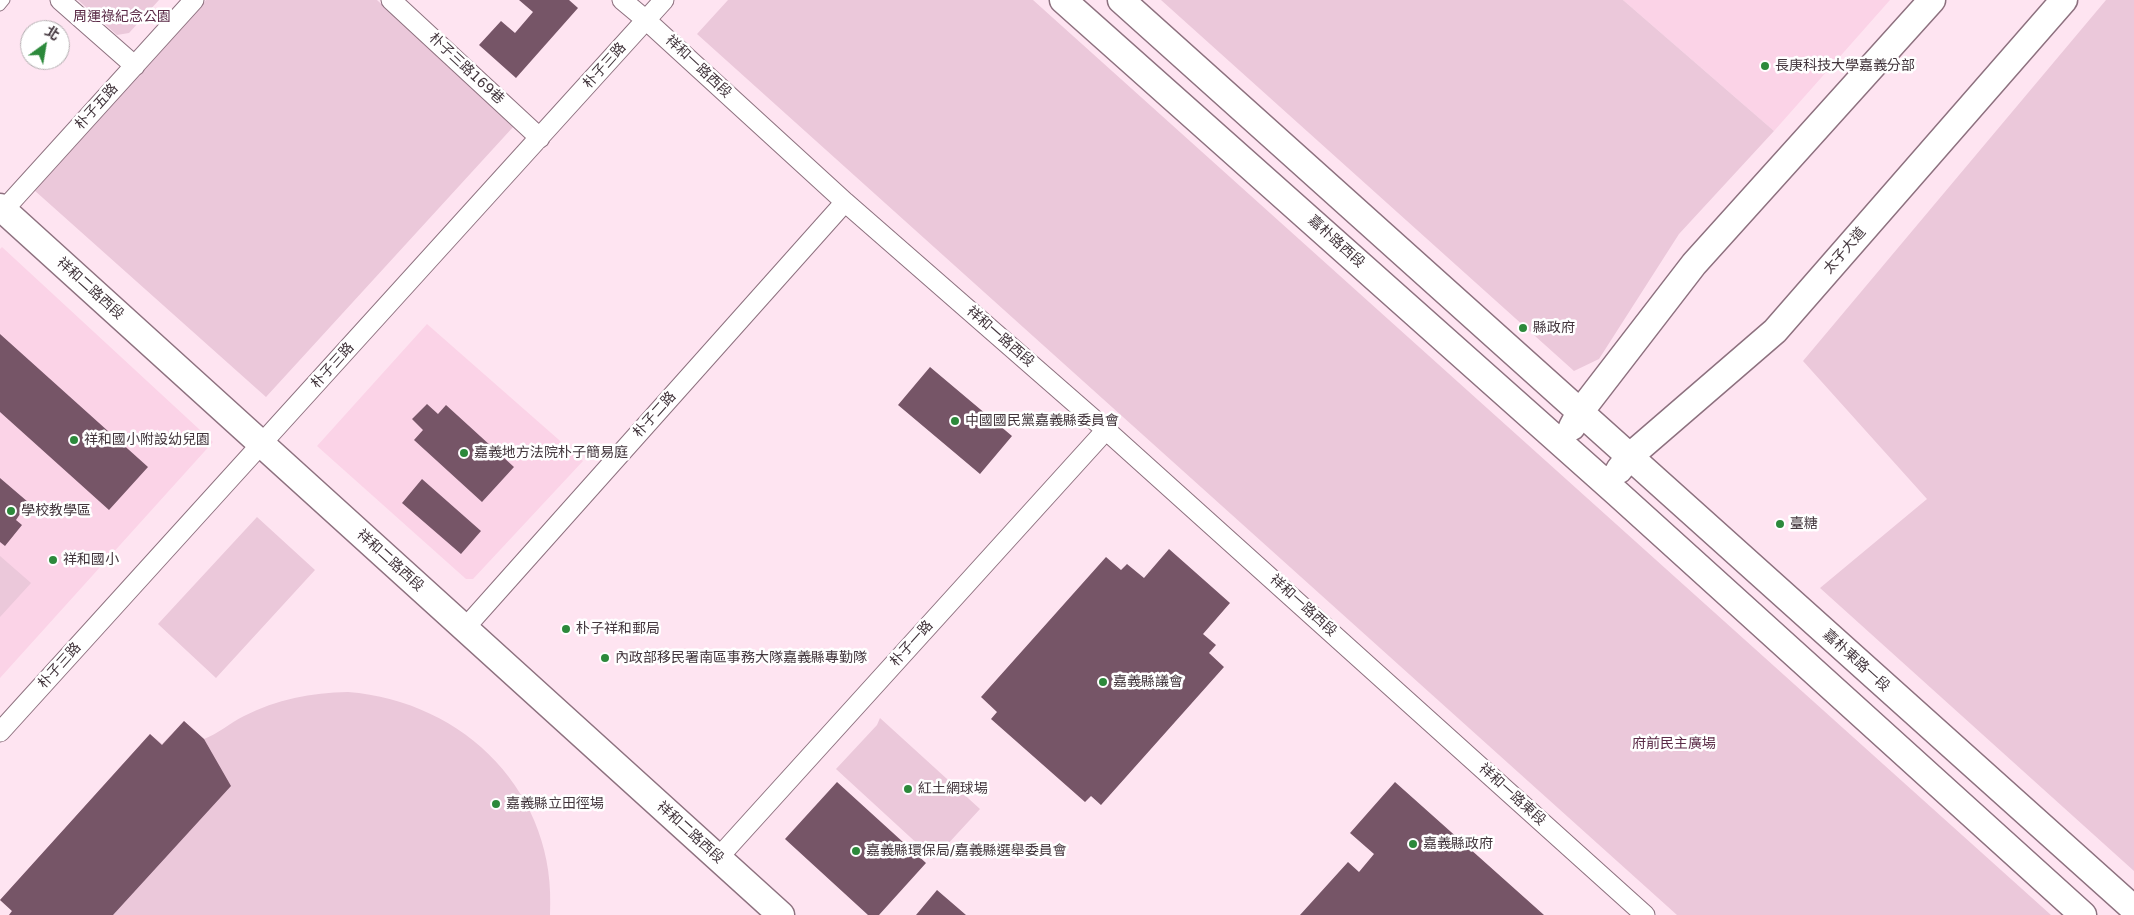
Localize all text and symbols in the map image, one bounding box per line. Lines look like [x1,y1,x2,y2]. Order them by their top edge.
park label: 周運祿紀念公園 [73,9,171,25]
north arrow [20,20,70,70]
text: 北 [42,23,63,44]
street label: 朴子三路169巷 [425,30,507,108]
street label: 祥和一路西段 [662,32,734,102]
street label: 朴子三路 [580,40,630,92]
place label: 長庚科技大學嘉義分部 [1775,58,1915,74]
marker: 長庚科技大學嘉義分部 [1759,60,1771,72]
street label: 朴子五路 [72,81,122,133]
street label: 嘉朴路西段 [1304,212,1368,272]
street label: 太子大道 [1820,224,1870,278]
street label: 祥和二路西段 [53,255,127,323]
street label: 祥和一路西段 [963,303,1037,371]
place label: 縣政府 [1533,320,1575,336]
marker: 縣政府 [1517,322,1529,334]
street label: 朴子三路 [308,340,358,392]
street label: 朴子二路 [630,389,680,441]
place label: 中國國民黨嘉義縣委員會 [965,413,1119,429]
marker: 中國國民黨嘉義縣委員會 [949,415,961,427]
place label: 祥和國小附設幼兒園 [84,432,210,448]
marker: 祥和國小附設幼兒園 [68,434,80,446]
place label: 嘉義地方法院朴子簡易庭 [474,445,628,461]
marker: 嘉義地方法院朴子簡易庭 [458,447,470,459]
place label: 學校教學區 [21,503,91,519]
marker: 學校教學區 [5,505,17,517]
place label: 臺糖 [1790,516,1818,532]
marker: 臺糖 [1774,518,1786,530]
street label: 祥和二路西段 [353,527,427,595]
place label: 祥和國小 [63,552,119,568]
marker: 祥和國小 [47,554,59,566]
street label: 祥和一路西段 [1266,572,1340,640]
street label: 朴子一路 [887,618,937,670]
place label: 朴子祥和郵局 [576,621,660,637]
marker: 朴子祥和郵局 [560,623,572,635]
street label: 嘉朴東路一段 [1819,627,1893,695]
street label: 朴子三路 [35,640,85,692]
place label: 內政部移民署南區事務大隊嘉義縣專勤隊 [615,650,867,666]
marker: 內政部移民署南區事務大隊嘉義縣專勤隊 [599,652,611,664]
place label: 嘉義縣議會 [1113,674,1183,690]
marker: 嘉義縣議會 [1097,676,1109,688]
park label: 府前民主廣場 [1632,736,1716,752]
street label: 祥和一路東段 [1475,761,1549,829]
place label: 紅土網球場 [918,781,988,797]
marker: 紅土網球場 [902,783,914,795]
place label: 嘉義縣立田徑場 [506,796,604,812]
marker: 嘉義縣立田徑場 [490,798,502,810]
street label: 祥和二路西段 [653,799,727,867]
place label: 嘉義縣政府 [1423,836,1493,852]
marker: 嘉義縣政府 [1407,838,1419,850]
place label: 嘉義縣環保局/嘉義縣選舉委員會 [866,843,1067,859]
marker: 嘉義縣環保局/嘉義縣選舉委員會 [850,845,862,857]

